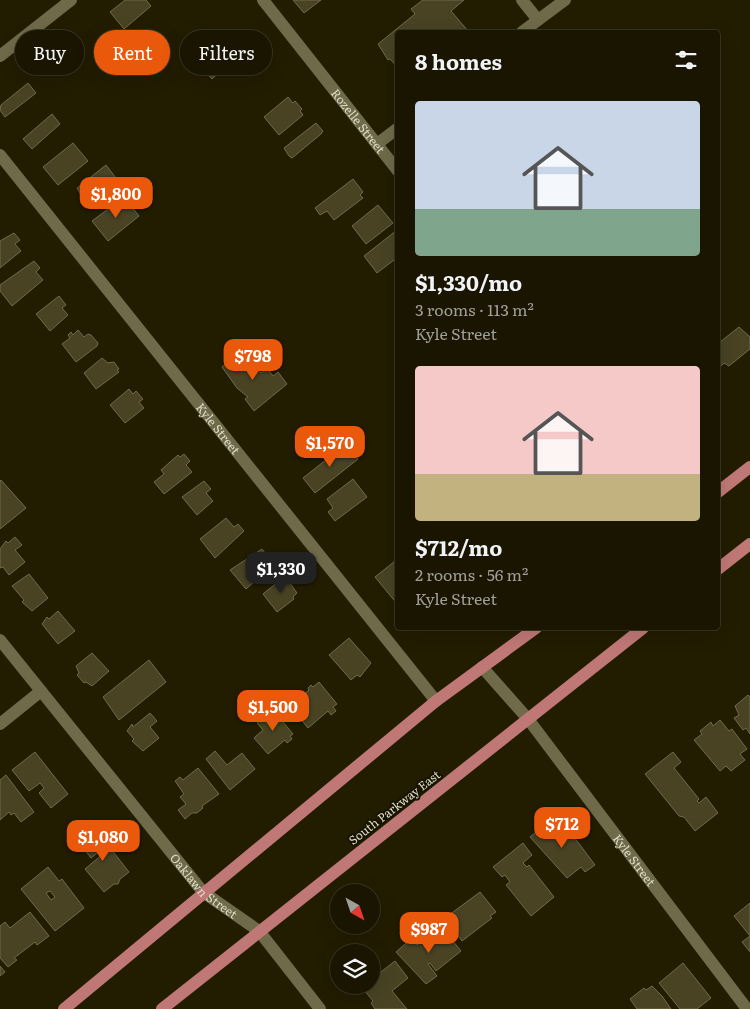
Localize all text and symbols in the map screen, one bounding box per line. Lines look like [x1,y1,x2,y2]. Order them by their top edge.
chip: Buy [15,30,84,75]
chip: Rent [94,30,170,75]
chip: Filters [180,30,272,75]
text: 8 homes [415,45,502,76]
icon: filters [672,46,700,74]
street label: Rozelle Street [327,85,390,157]
icon: home [513,133,603,223]
pin: $1,800 [75,176,157,219]
text: $1,800 [91,181,141,205]
text: $1,330/mo [415,266,522,297]
text: 3 rooms · 113 m² [415,297,534,321]
text: Kyle Street [415,321,497,345]
pin: $798 [223,338,283,381]
text: $798 [235,343,271,367]
icon: home [513,398,603,488]
street label: Kyle Street [192,399,245,458]
pin: $1,570 [289,426,371,468]
text: $1,570 [306,430,354,454]
text: $712/mo [415,531,502,562]
pin: $1,330 [240,552,322,594]
text: $1,330 [257,556,305,580]
text: 2 rooms · 56 m² [415,562,528,586]
text: Kyle Street [415,586,497,610]
pin: $1,500 [232,690,314,732]
text: $1,500 [248,694,298,718]
street label: South Parkway East [344,765,444,849]
pin: $712 [532,806,592,849]
text: $712 [545,811,579,835]
pin: $1,080 [62,820,144,862]
text: $1,080 [78,824,128,848]
street label: Kyle Street [609,830,660,890]
street label: Oaklawn Street [166,849,241,923]
north arrow [330,884,380,934]
map controls [330,884,380,994]
pin: $987 [399,912,459,954]
text: $987 [411,916,447,940]
button: layers [330,944,380,994]

